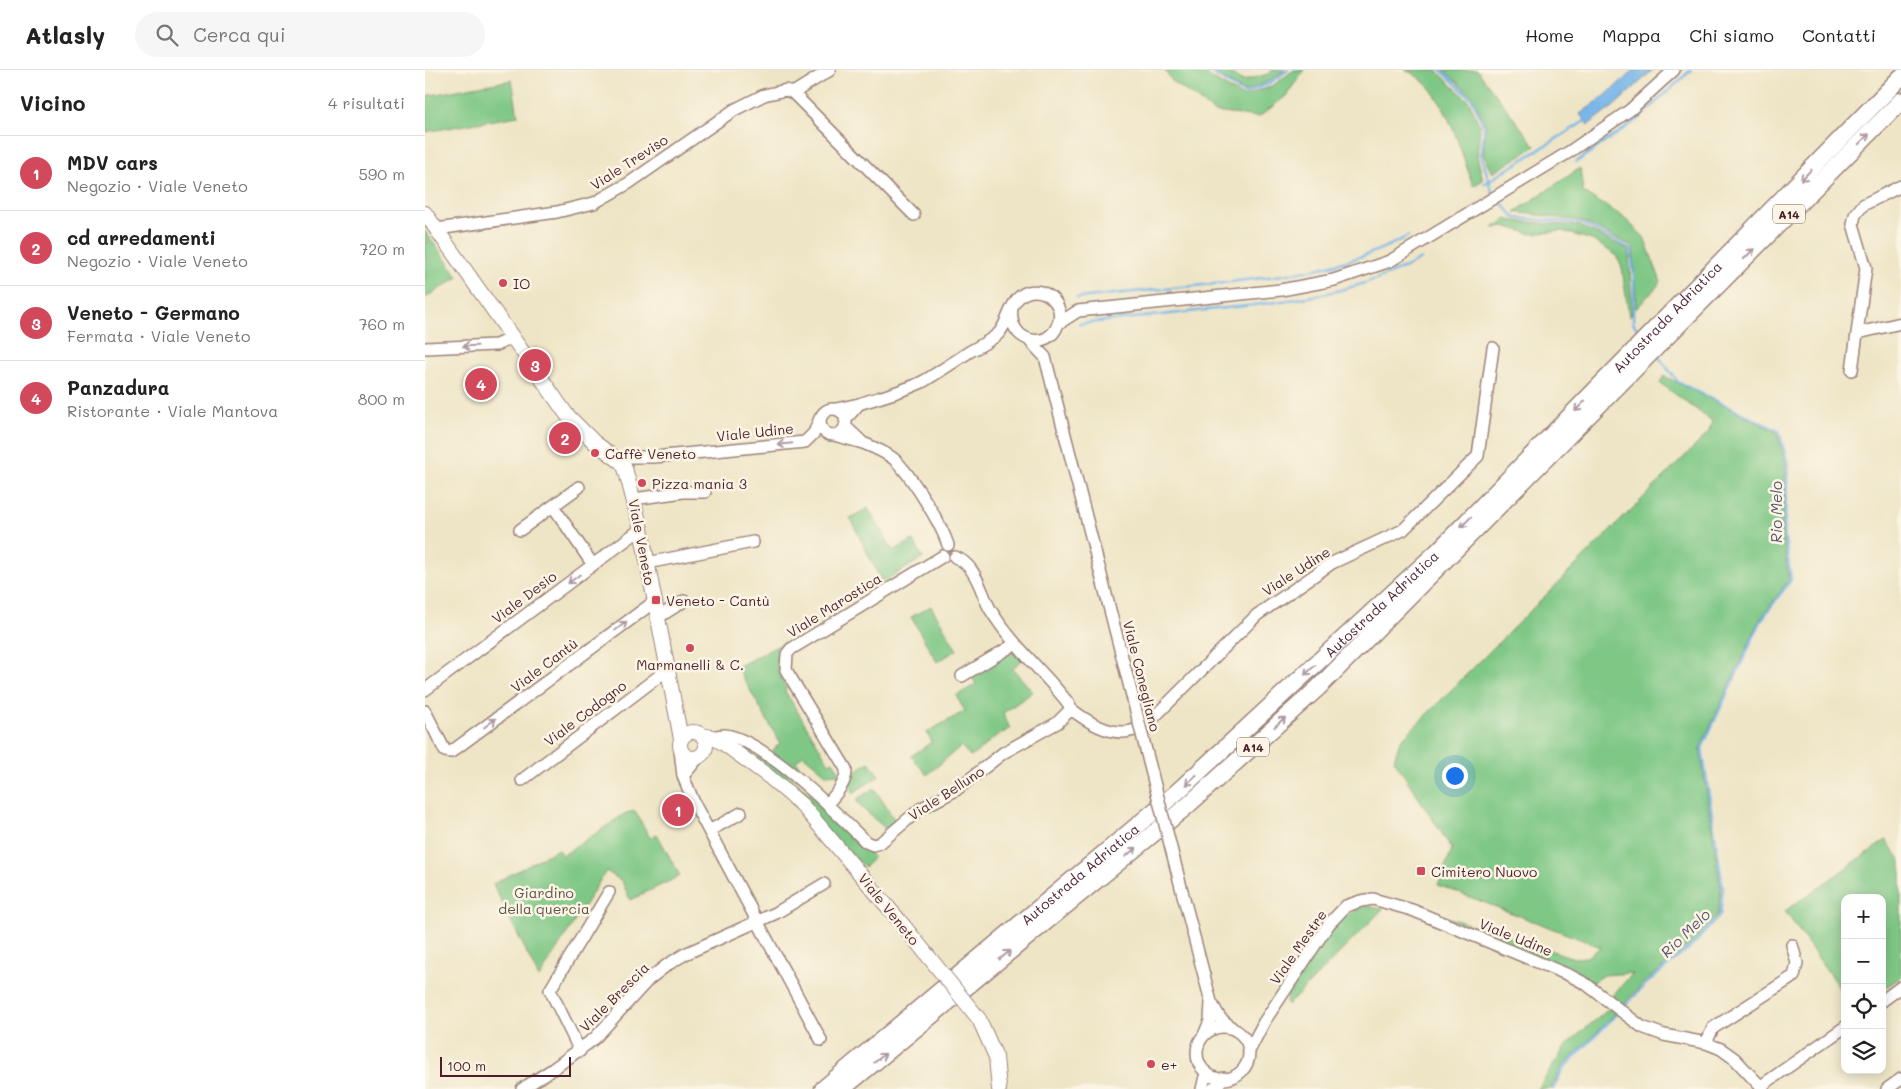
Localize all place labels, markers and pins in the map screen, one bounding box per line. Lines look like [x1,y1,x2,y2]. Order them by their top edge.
place label: IO [513,274,530,293]
marker: IO [497,277,509,289]
pin: 3 [519,346,551,384]
pin: 4 [465,365,497,403]
pin: 2 [549,419,581,457]
place label: Caffè Veneto [605,444,696,463]
marker: Caffè Veneto [589,447,601,459]
place label: Pizza mania 3 [652,474,747,493]
marker: Pizza mania 3 [636,477,648,489]
place label: Veneto - Cantù [666,591,770,610]
marker: Veneto - Cantù [650,594,662,606]
marker: Marmanelli & C. [684,642,696,654]
place label: Marmanelli & C. [636,655,744,674]
pin: 1 [662,791,694,829]
place label: Cimitero Nuovo [1431,862,1537,881]
marker: Cimitero Nuovo [1415,865,1427,877]
place label: e+ [1161,1055,1177,1074]
marker: e+ [1145,1058,1157,1070]

